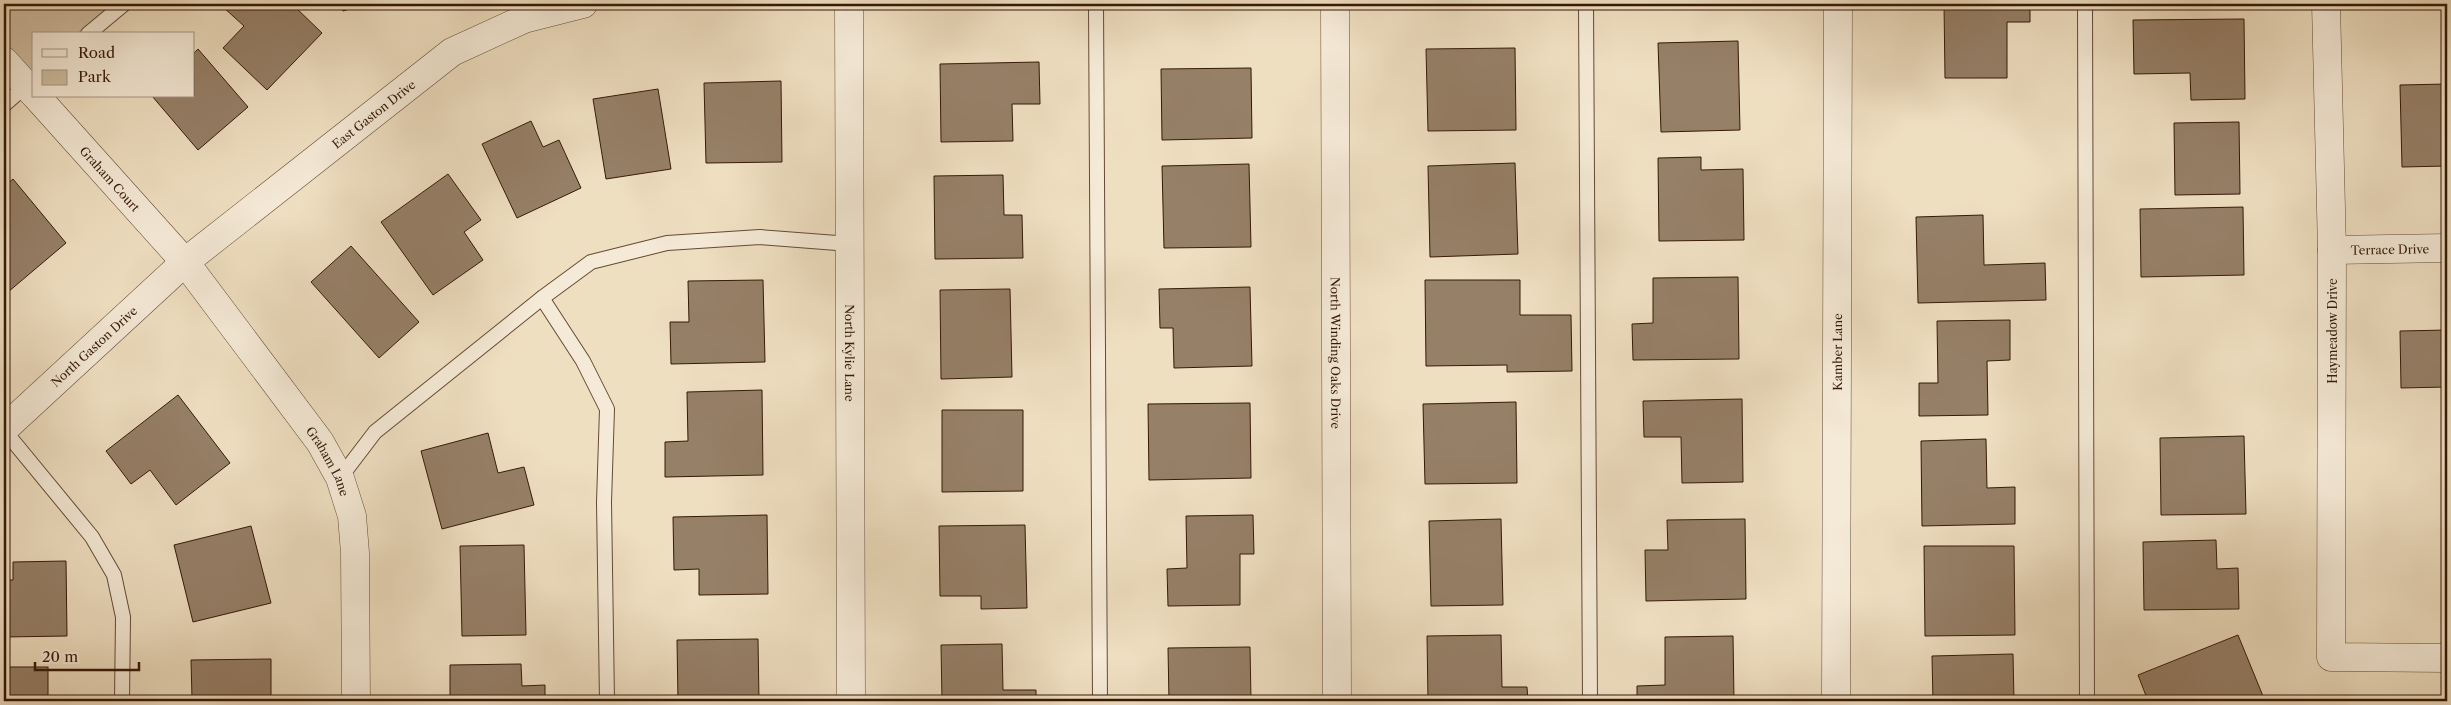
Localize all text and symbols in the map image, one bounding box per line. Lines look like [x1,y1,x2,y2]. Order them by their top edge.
legend [32,32,195,98]
text: Road [78,43,115,62]
text: Park [78,67,112,86]
street label: East Gaston Drive [329,76,418,151]
street label: Graham Court [77,143,144,215]
street label: Terrace Drive [2351,241,2430,257]
street label: North Winding Oaks Drive [1328,277,1344,429]
street label: Haymeadow Drive [2325,278,2340,384]
street label: North Gaston Drive [48,303,140,390]
street label: North Kylie Lane [842,304,858,402]
street label: Kamber Lane [1829,313,1845,391]
street label: Graham Lane [303,423,353,498]
scale bar [35,640,139,672]
text: 20 m [42,647,78,666]

